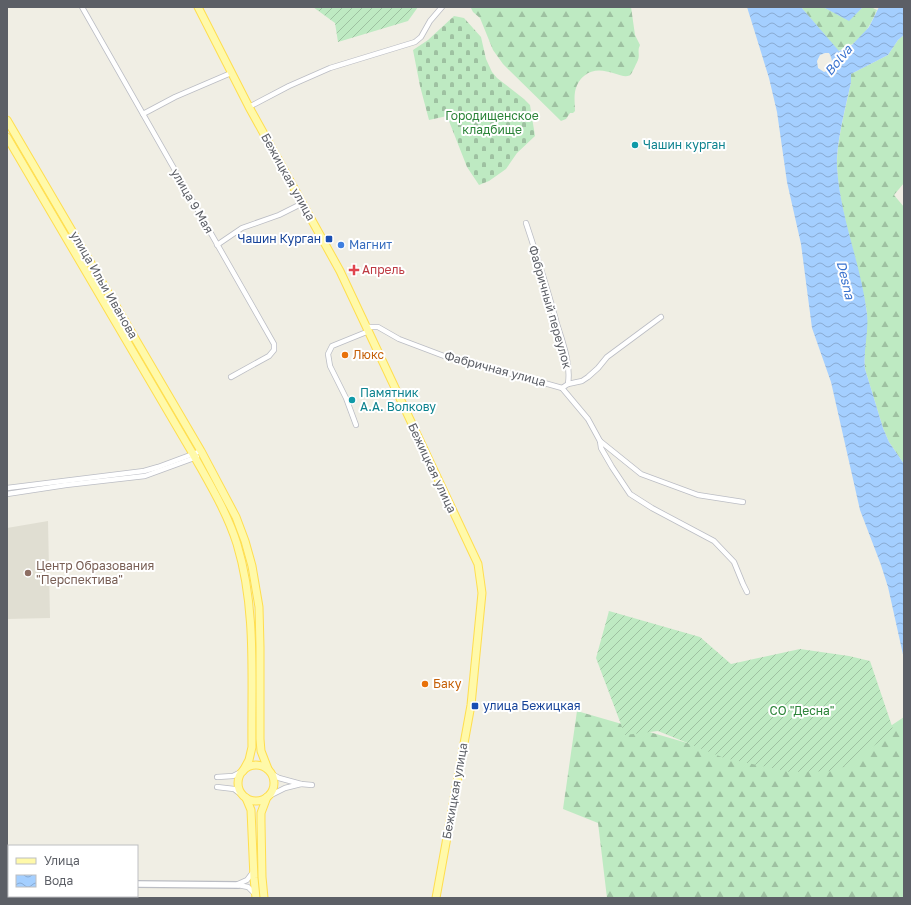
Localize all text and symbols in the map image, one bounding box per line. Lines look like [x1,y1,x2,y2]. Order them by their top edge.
water label: Bolva [821,41,856,78]
park label: Городищенское кладбище [445,108,539,137]
street label: Бежицкая улица [258,130,319,223]
place label: Чашин курган [643,137,726,152]
marker: Чашин курган [630,140,640,150]
street label: улица 9 Мая [168,166,217,236]
street label: улица Ильи Иванова [68,228,141,341]
place label: Чашин Курган [237,231,321,246]
marker: Чашин Курган [324,234,334,244]
place label: Магнит [349,237,392,252]
marker: Магнит [336,240,346,250]
street label: Фабричный переулок [526,243,575,370]
water label: Desna [834,259,859,301]
place label: Апрель [362,262,405,277]
marker: Апрель [349,265,359,275]
place label: Люкс [353,347,385,362]
street label: Фабричная улица [443,348,548,389]
marker: Люкс [340,350,350,360]
place label: Памятник А.А. Волкову [360,385,436,414]
marker: Памятник А.А. Волкову [347,395,357,405]
street label: Бежицкая улица [405,420,460,515]
place label: Центр Образования "Перспектива" [36,558,154,587]
marker: Центр Образования "Перспектива" [23,568,33,578]
place label: Баку [433,676,462,691]
marker: Баку [420,679,430,689]
place label: улица Бежицкая [483,698,581,713]
marker: улица Бежицкая [470,701,480,711]
park label: СО "Десна" [770,703,834,718]
street label: Бежицкая улица [439,742,470,840]
legend [8,845,138,897]
text: Улица [44,853,80,868]
text: Вода [44,873,73,888]

